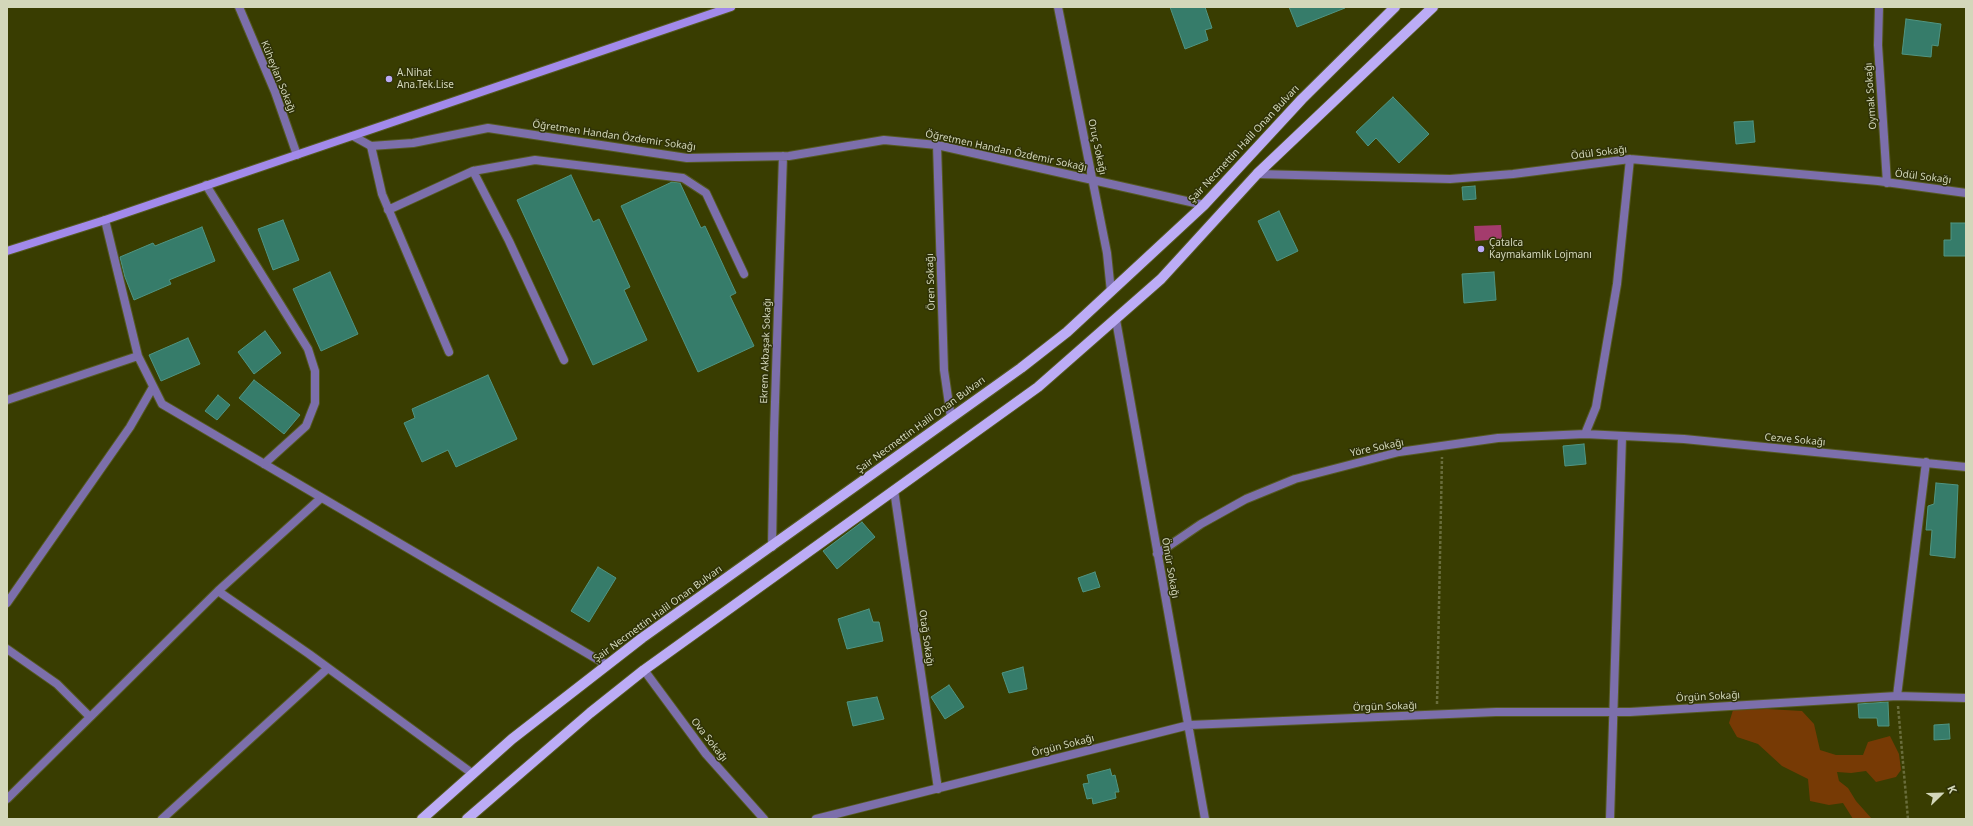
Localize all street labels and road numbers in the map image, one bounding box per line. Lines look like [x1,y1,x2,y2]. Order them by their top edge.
street label: Küheylan Sokağı [258,39,298,115]
street label: Oymak Sokağı [1863,62,1879,130]
street label: Şair Necmettin Halil Onan Bulvarı [1186,83,1302,205]
street label: Oruç Sokağı [1085,118,1109,176]
street label: Öğretmen Handan Özdemir Sokağı [532,119,696,153]
street label: Öğretmen Handan Özdemir Sokağı [924,128,1088,174]
street label: Ödül Sokağı [1570,144,1628,162]
street label: Ödül Sokağı [1894,168,1952,186]
street label: Ören Sokağı [924,253,938,311]
street label: Ekrem Akbaşak Sokağı [758,298,774,404]
street label: Şair Necmettin Halil Onan Bulvarı [854,374,988,476]
street label: Cezve Sokağı [1764,431,1826,449]
street label: Yöre Sokağı [1349,436,1405,460]
street label: Ömür Sokağı [1159,537,1181,599]
street label: Şair Necmettin Halil Onan Bulvarı [591,563,725,665]
street label: Otağ Sokağı [916,609,936,667]
street label: Örgün Sokağı [1676,689,1740,705]
street label: Örgün Sokağı [1353,700,1417,714]
street label: Ova Sokağı [688,716,730,764]
street label: Örgün Sokağı [1030,732,1096,760]

